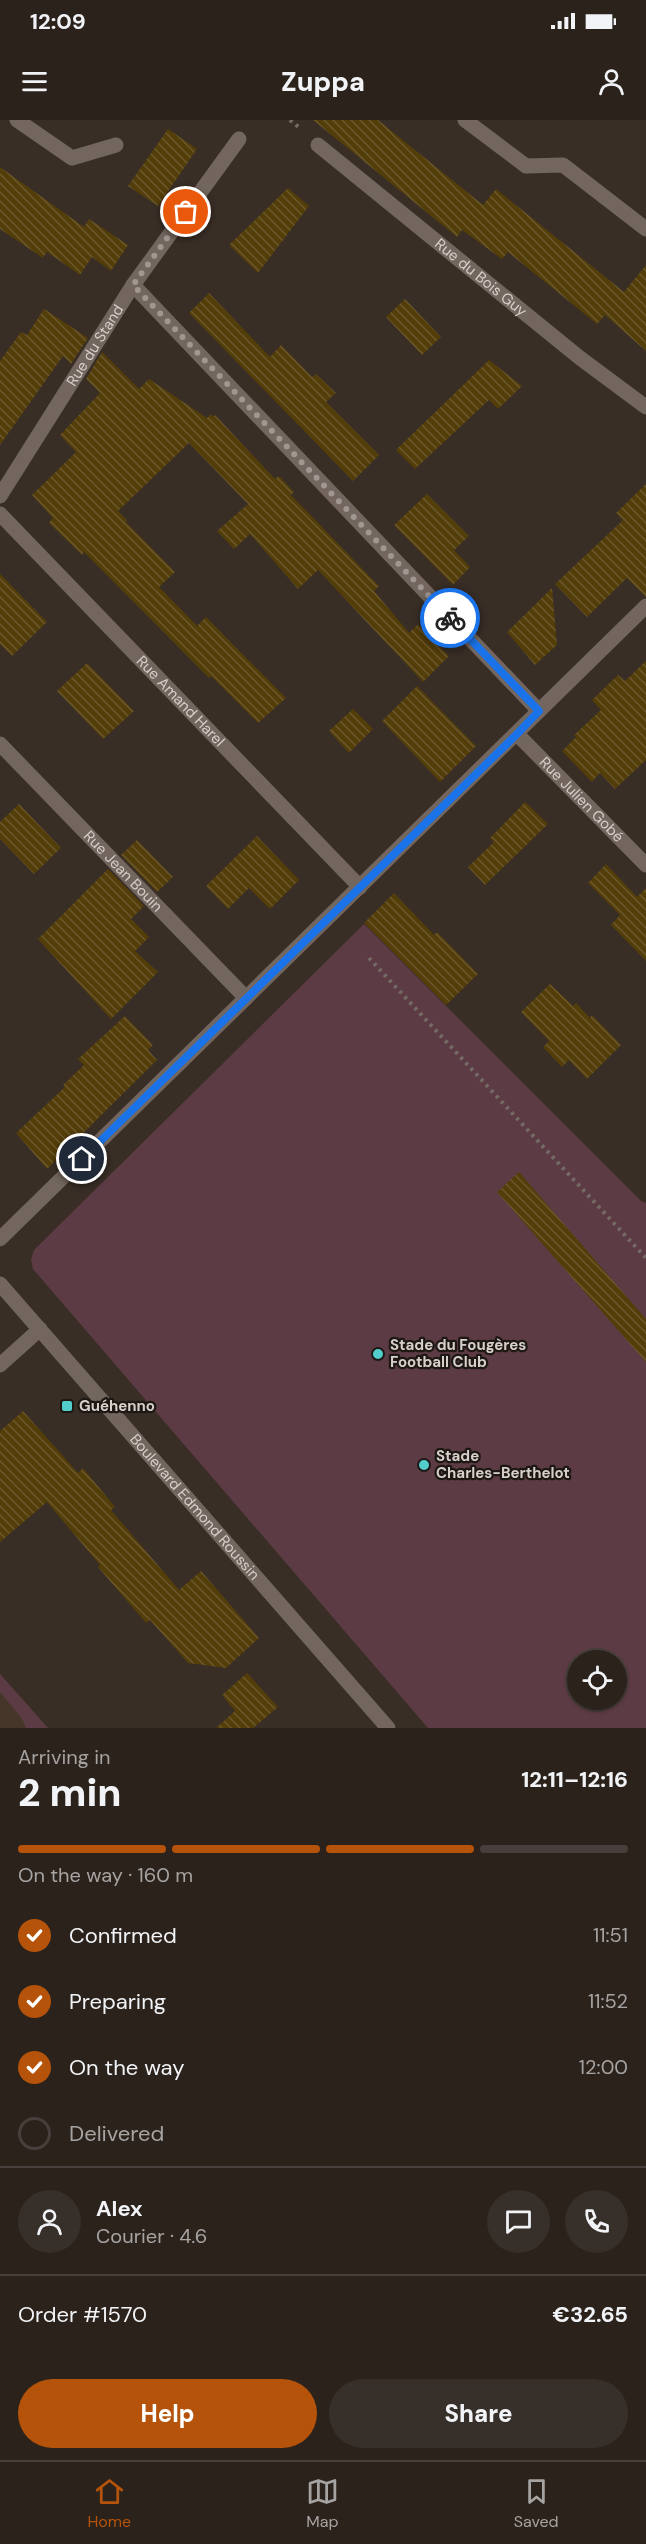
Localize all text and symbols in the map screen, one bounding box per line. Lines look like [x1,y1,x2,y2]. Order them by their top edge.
text: 12:09 [30,7,86,36]
text: Zuppa [281,64,365,99]
icon: menu [18,65,51,98]
icon: person [595,65,628,98]
pin [160,186,211,237]
icon: bag [169,195,202,228]
street label: Rue du Bois Guy [431,234,532,321]
street label: Rue du Stand [62,301,128,390]
courier [420,588,480,648]
icon: bike [434,602,467,635]
street label: Rue Amand Harel [132,651,229,751]
street label: Rue Julien Gobé [535,752,628,847]
street label: Rue Jean Bouin [79,826,167,916]
pin [56,1133,107,1184]
icon: home [65,1142,98,1175]
place label: Stade du Fougères Football Club [390,1335,526,1372]
marker: Stade du Fougères Football Club [371,1347,385,1361]
place label: Guéhenno [79,1396,155,1416]
marker: Guéhenno [60,1399,74,1413]
street label: Boulevard Edmond Roussin [125,1430,264,1584]
place label: Stade Charles-Berthelot [436,1446,570,1483]
marker: Stade Charles-Berthelot [417,1458,431,1472]
map controls [567,1650,627,1710]
button: locate [567,1650,627,1710]
text: Arriving in [18,1744,110,1770]
text: 12:11–12:16 [521,1765,628,1794]
text: 2 min [18,1767,122,1818]
text: On the way · 160 m [18,1862,193,1888]
icon: check [18,1919,51,1952]
text: Confirmed [69,1921,177,1950]
text: 11:51 [593,1922,628,1948]
icon: check [18,1985,51,2018]
text: Preparing [69,1987,166,2016]
text: 11:52 [588,1988,628,2014]
icon: check [18,2051,51,2084]
text: On the way [69,2053,184,2082]
text: 12:00 [579,2054,628,2080]
text: Delivered [69,2119,164,2148]
button: person [18,2190,81,2253]
button: chat [487,2190,550,2253]
button: phone [565,2190,628,2253]
text: Alex [96,2194,143,2223]
text: Courier · 4.6 [96,2223,207,2249]
text: Order #1570 [18,2300,147,2329]
text: €32.65 [553,2300,628,2329]
button: Help [18,2379,317,2448]
button: Share [329,2379,628,2448]
tab: Home [87,2475,131,2532]
tab: Map [306,2475,339,2532]
tab: Saved [514,2475,559,2532]

